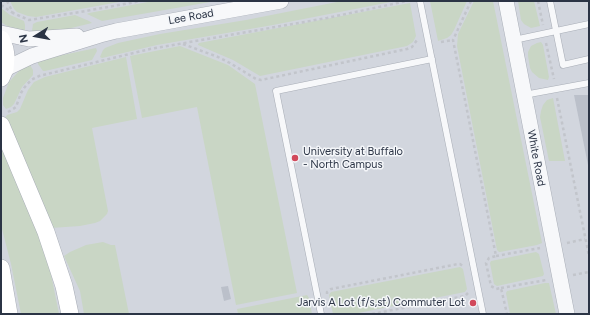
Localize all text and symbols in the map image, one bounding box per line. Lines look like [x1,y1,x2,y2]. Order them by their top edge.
street label: Lee Road [167,7,215,27]
north arrow [16,16,56,56]
text: N [17,33,31,44]
street label: White Road [524,129,548,187]
place label: University at Buffalo - North Campus [303,145,403,171]
marker: University at Buffalo - North Campus [290,153,300,163]
place label: Jarvis A Lot (f/s,st) Commuter Lot [297,296,465,310]
marker: Jarvis A Lot (f/s,st) Commuter Lot [468,298,478,308]

